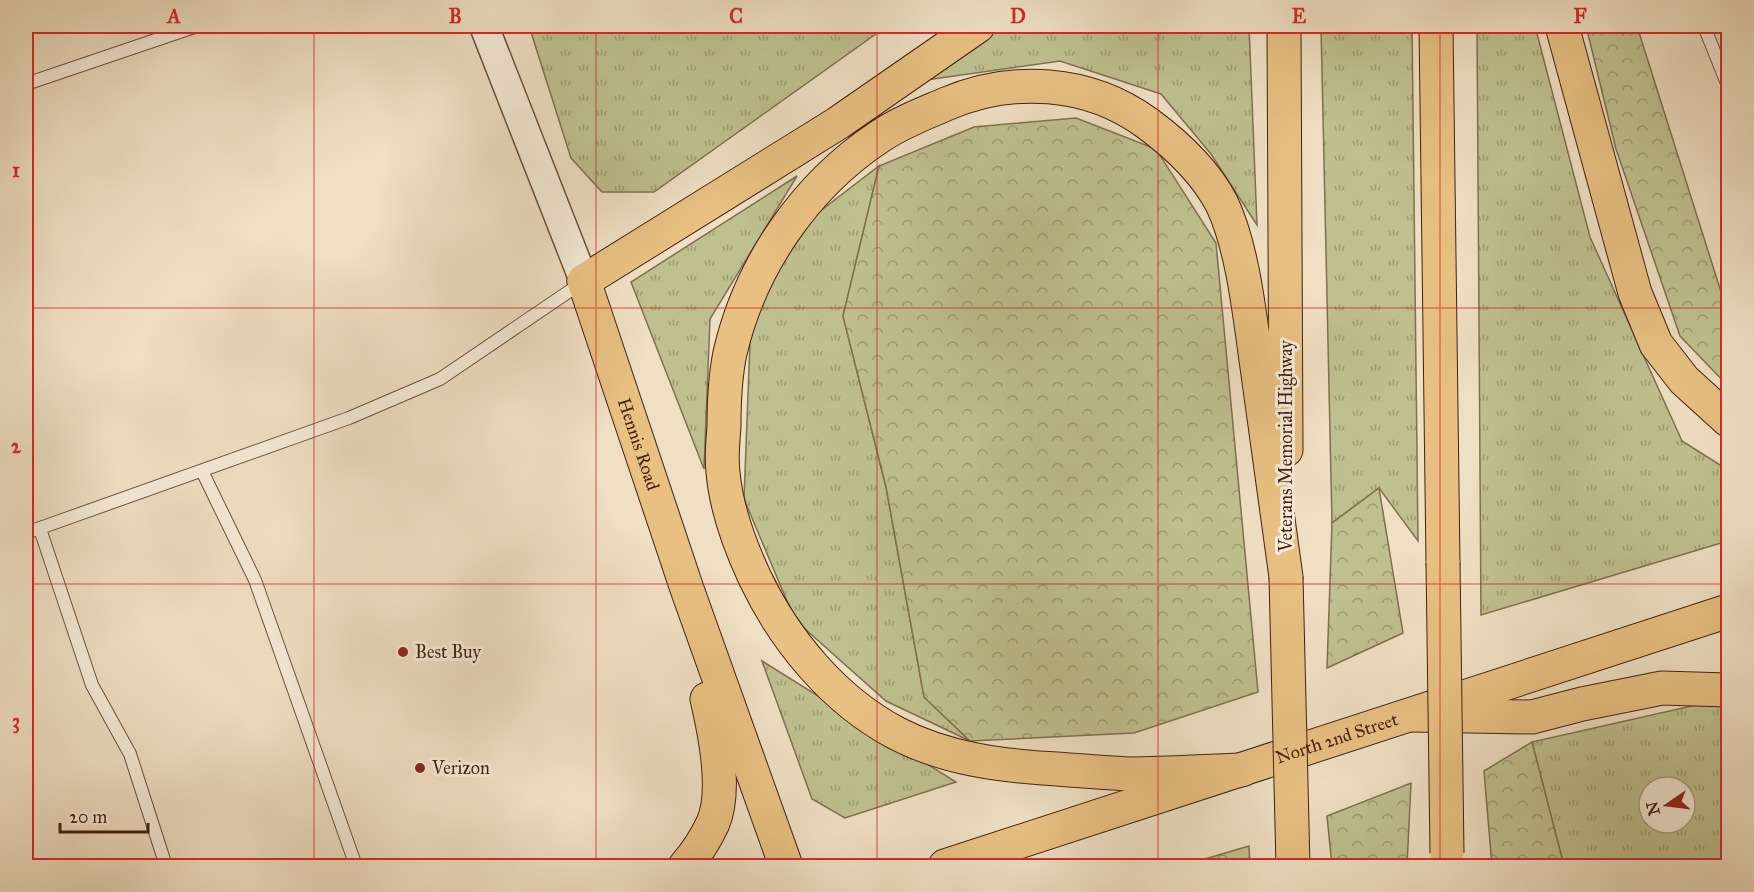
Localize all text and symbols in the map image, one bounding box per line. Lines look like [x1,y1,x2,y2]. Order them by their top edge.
text: A [165,4,181,28]
text: B [448,4,462,28]
text: C [729,4,743,28]
text: D [1010,4,1026,28]
text: E [1292,4,1307,28]
text: F [1573,4,1587,28]
text: 1 [12,158,20,182]
street label: Veterans Memorial Highway [1275,340,1298,553]
street label: Hennis Road [613,395,664,493]
text: 2 [11,434,22,458]
place label: Best Buy [415,641,482,663]
marker: Best Buy [396,645,410,659]
street label: North 2nd Street [1273,708,1401,769]
text: 3 [12,709,20,734]
place label: Verizon [431,757,490,779]
marker: Verizon [413,761,427,775]
north arrow [1637,775,1697,835]
scale bar [60,796,148,834]
text: N [1642,799,1664,817]
text: 20 m [69,806,107,828]

